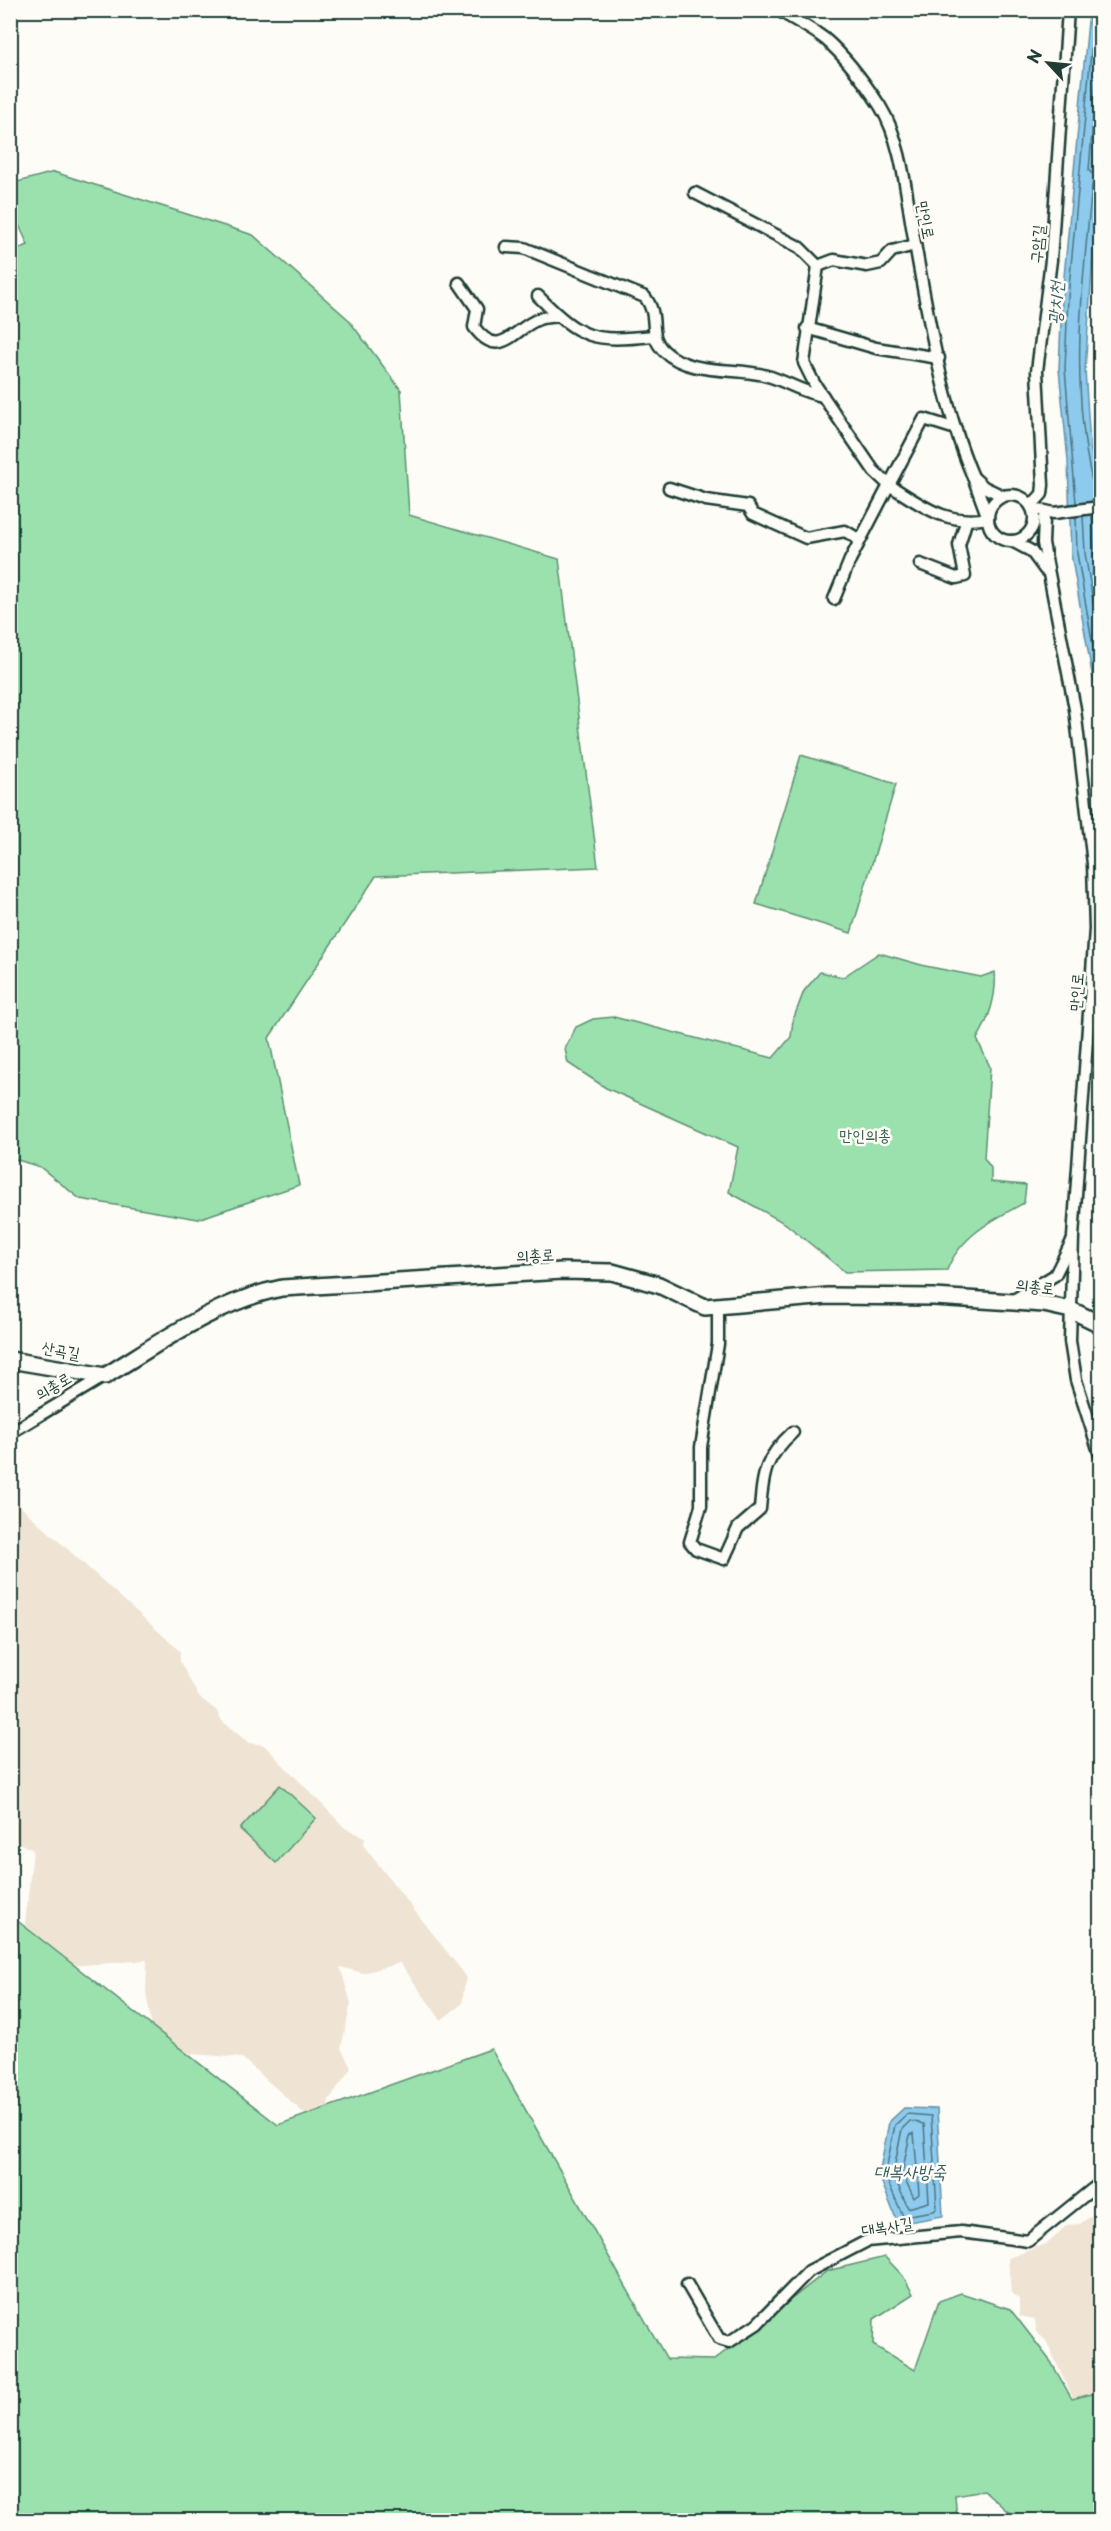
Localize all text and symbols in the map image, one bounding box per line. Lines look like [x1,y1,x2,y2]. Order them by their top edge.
north arrow [1018,33,1078,93]
text: N [1020,45,1047,67]
street label: 만인로 [912,199,942,241]
street label: 구암길 [1022,224,1050,264]
water label: 광치천 [1040,279,1069,325]
street label: 만인로 [1062,972,1088,1012]
park label: 만인의총 [839,1122,891,1146]
street label: 의총로 [515,1241,555,1267]
street label: 의총로 [1014,1271,1056,1299]
street label: 산곡길 [40,1334,82,1364]
street label: 의총로 [30,1365,75,1405]
water label: 대복사방죽 [874,2157,947,2184]
street label: 대복사길 [860,2209,914,2241]

